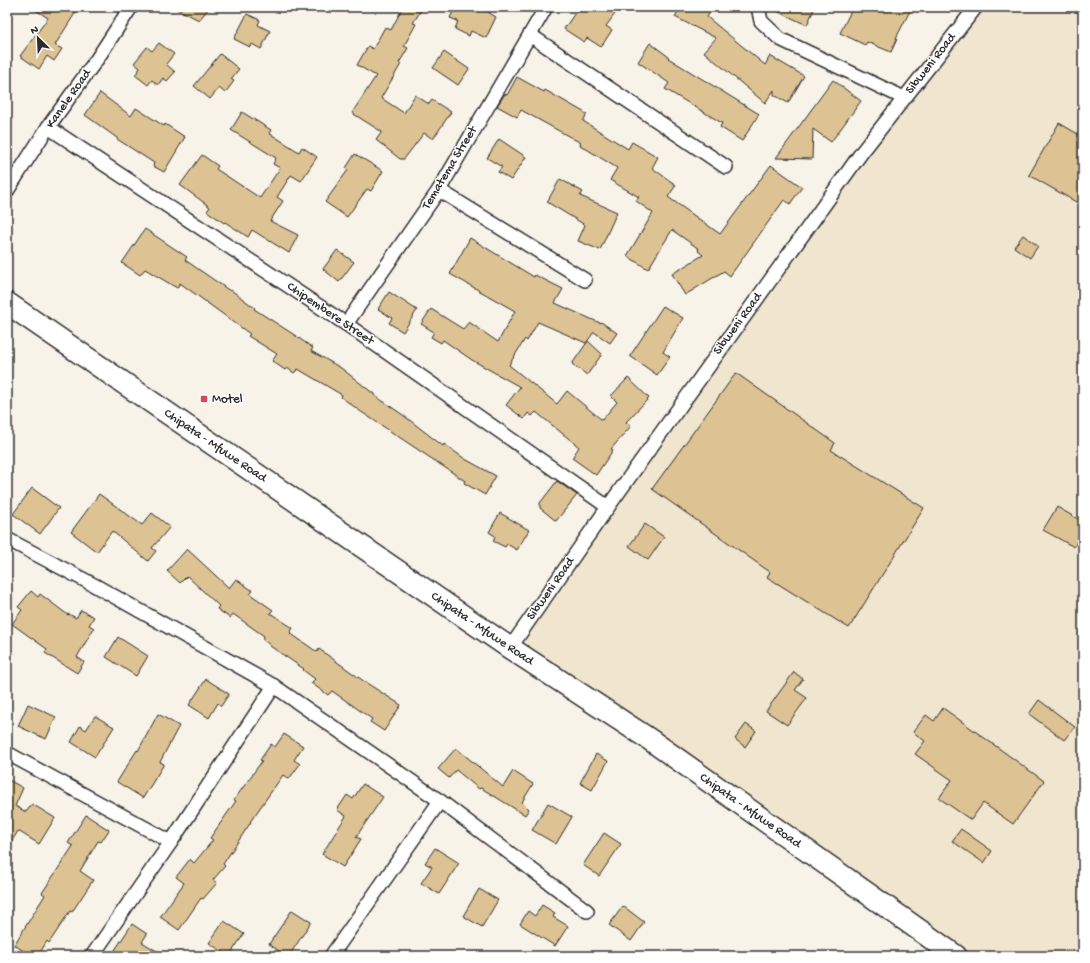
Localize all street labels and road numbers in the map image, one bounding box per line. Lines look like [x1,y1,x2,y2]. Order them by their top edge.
street label: Sibweni Road [903,30,960,97]
street label: Kanele Road [43,66,96,131]
street label: Tematema Street [419,122,482,213]
street label: Chipembere Street [284,279,378,350]
street label: Sibweni Road [710,289,766,358]
street label: Chipata - Mfuwe Road [161,406,270,487]
street label: Sibweni Road [524,554,579,623]
street label: Chipata - Mfuwe Road [428,589,537,670]
street label: Chipata - Mfuwe Road [696,770,805,853]

